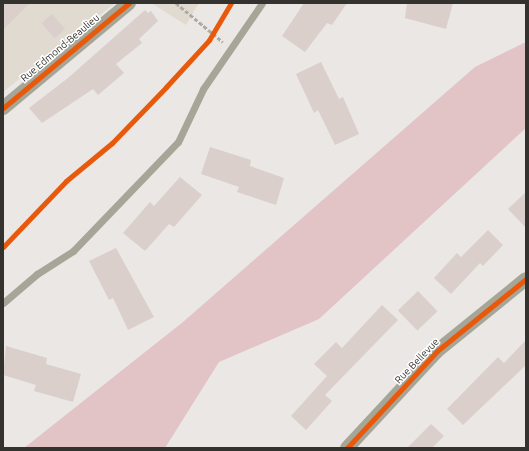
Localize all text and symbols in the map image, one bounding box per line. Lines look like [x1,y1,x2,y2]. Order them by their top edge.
street label: Rue Edmond-Beaulieu [18,12,102,84]
street label: Rue Bellevue [392,336,442,386]

